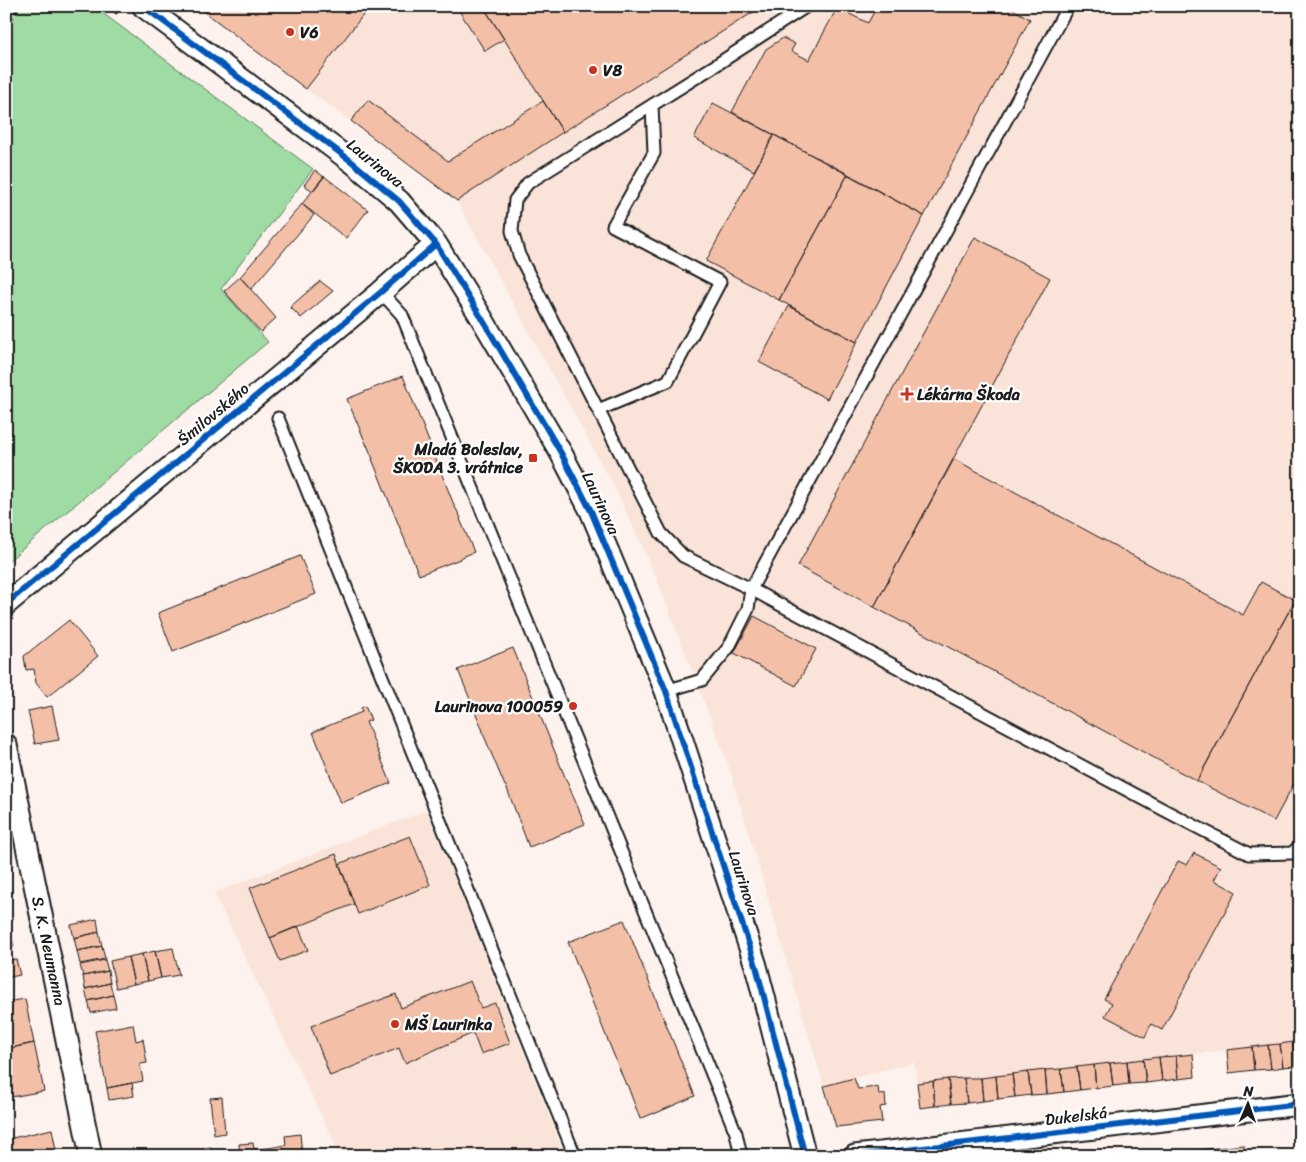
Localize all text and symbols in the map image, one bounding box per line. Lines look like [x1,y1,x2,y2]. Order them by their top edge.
place label: V6 [300,18,319,47]
marker: V6 [284,26,296,38]
place label: V8 [603,56,623,85]
marker: V8 [587,64,599,76]
street label: Laurinova [340,131,411,196]
street label: Šmilovského [170,375,256,453]
place label: Lékárna Škoda [917,380,1021,409]
marker: Lékárna Škoda [901,388,913,400]
place label: Mladá Boleslav, ŠKODA 3. vrátnice [392,435,524,482]
marker: Mladá Boleslav, ŠKODA 3. vrátnice [527,452,539,464]
street label: Laurinova [574,466,629,540]
place label: Laurinova 100059 [435,692,563,721]
marker: Laurinova 100059 [567,700,579,712]
street label: Laurinova [720,847,768,920]
street label: S. K. Neumanna [23,893,75,1009]
place label: MŠ Laurinka [404,1010,492,1039]
marker: MŠ Laurinka [389,1018,401,1030]
text: N [1242,1079,1254,1104]
north arrow [1224,1080,1274,1130]
street label: Dukelská [1043,1098,1109,1134]

